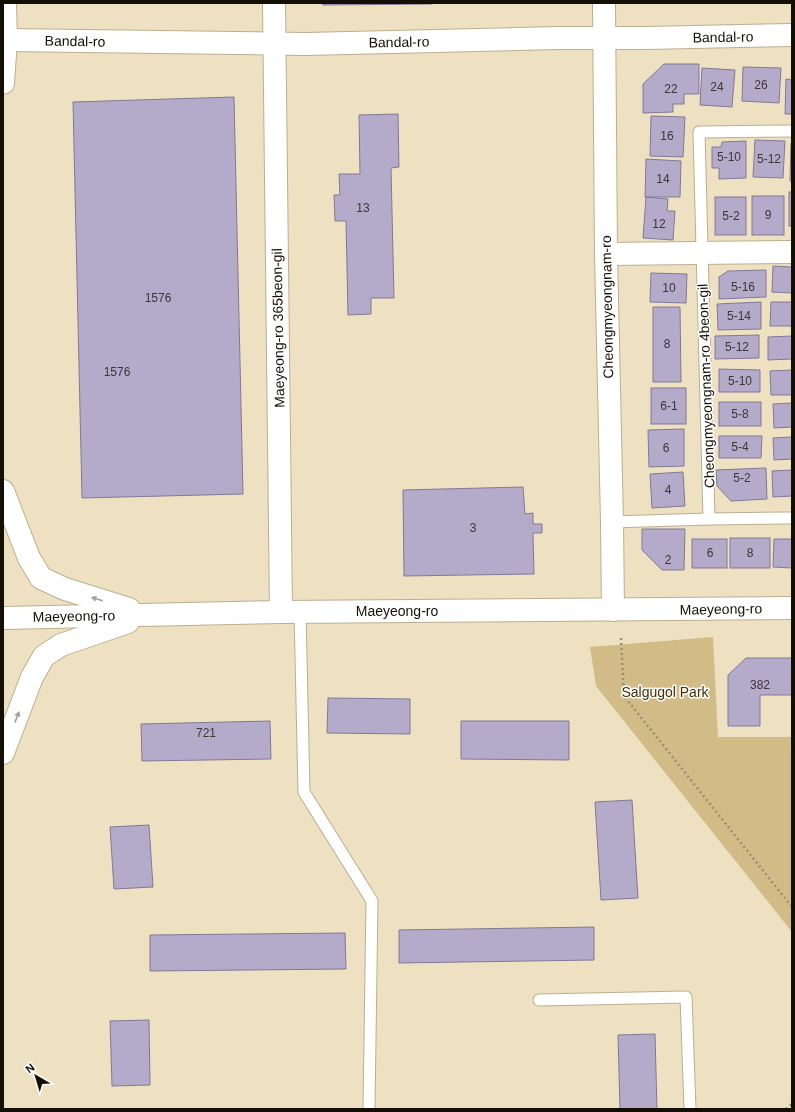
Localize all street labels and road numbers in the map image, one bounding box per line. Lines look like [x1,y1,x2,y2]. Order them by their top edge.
street label: Bandal-ro [693,28,754,46]
street label: Bandal-ro [45,32,106,50]
street label: Bandal-ro [369,33,430,51]
street label: Cheongmyeongnam-ro [598,235,616,379]
street label: Maeyeong-ro 365beon-gil [269,248,287,408]
street label: Cheongmyeongnam-ro 4beon-gil [694,283,718,489]
street label: Maeyeong-ro [680,600,763,618]
street label: Maeyeong-ro [356,603,438,619]
street label: Maeyeong-ro [33,607,116,625]

